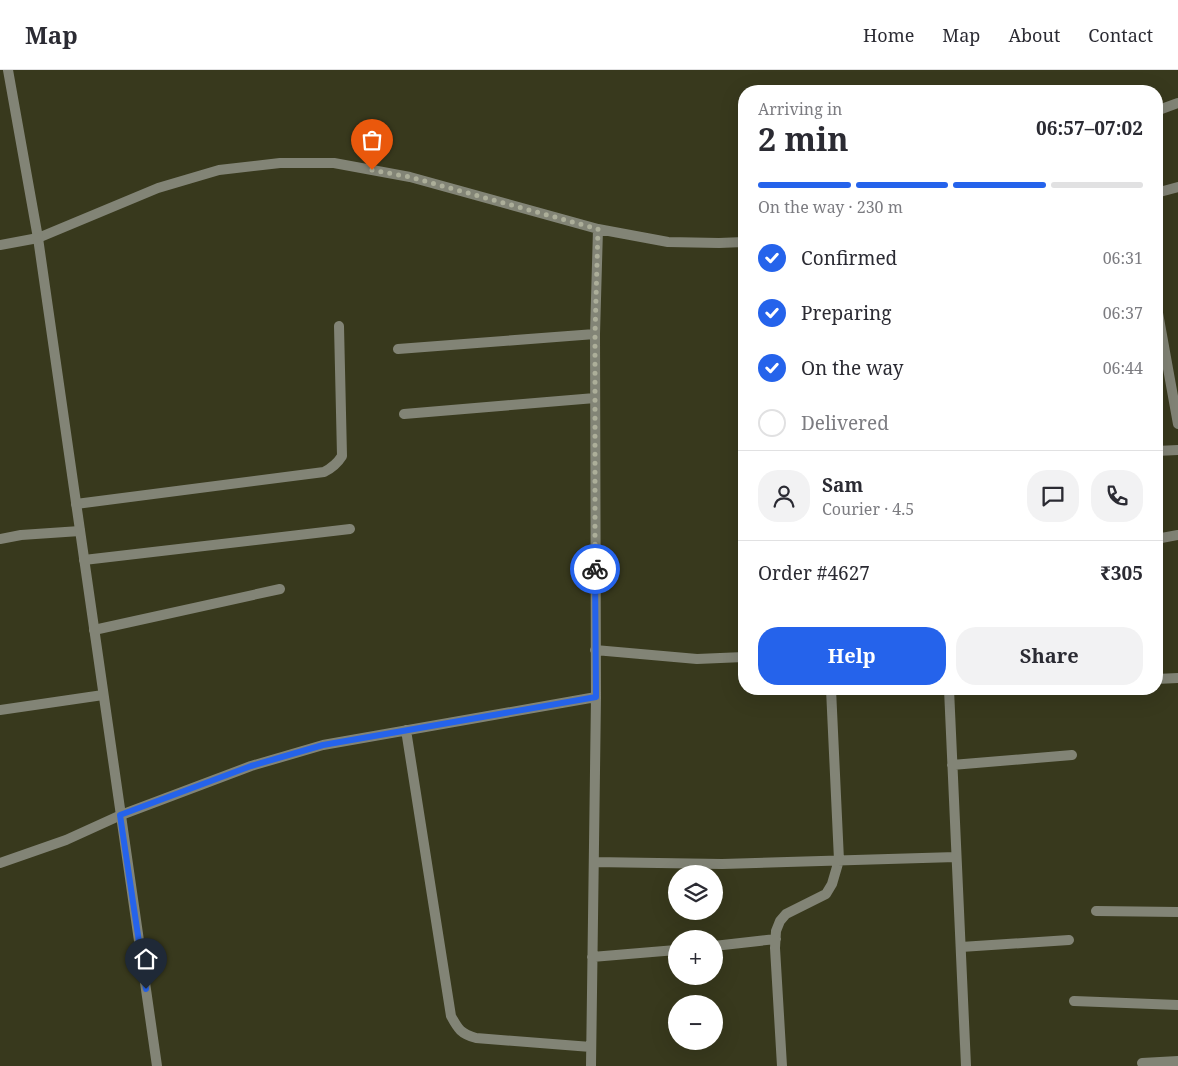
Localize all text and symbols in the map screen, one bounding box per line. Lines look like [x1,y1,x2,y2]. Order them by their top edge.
text: Map [25,18,78,51]
text: Home [863,23,914,47]
text: Map [942,23,980,47]
text: About [1008,23,1060,47]
text: Contact [1088,23,1153,47]
text: Arriving in [758,98,842,120]
text: 06:57–07:02 [1036,115,1143,141]
text: 2 min [758,117,849,160]
pin [351,119,393,170]
icon: bag [358,126,386,154]
text: On the way · 230 m [758,196,903,218]
icon: check [758,244,786,272]
text: Confirmed [801,245,897,271]
text: 06:31 [1103,247,1143,269]
icon: check [758,299,786,327]
text: Preparing [801,300,891,326]
text: 06:37 [1103,302,1143,324]
icon: check [758,354,786,382]
text: On the way [801,355,904,381]
text: 06:44 [1103,357,1143,379]
text: Delivered [801,410,889,436]
button: person [758,470,810,522]
button: chat [1027,470,1079,522]
button: phone [1091,470,1143,522]
text: Sam [822,472,863,498]
text: Courier · 4.5 [822,498,914,520]
courier [570,544,620,594]
icon: bike [581,555,609,583]
text: Order #4627 [758,560,870,586]
text: ₹305 [1100,560,1143,586]
button: Help [758,627,946,685]
button: Share [956,627,1143,685]
map controls [668,865,723,1050]
button: layers [668,865,723,920]
button: + [668,930,723,985]
pin [125,938,167,989]
icon: home [132,945,160,973]
button: − [668,995,723,1050]

